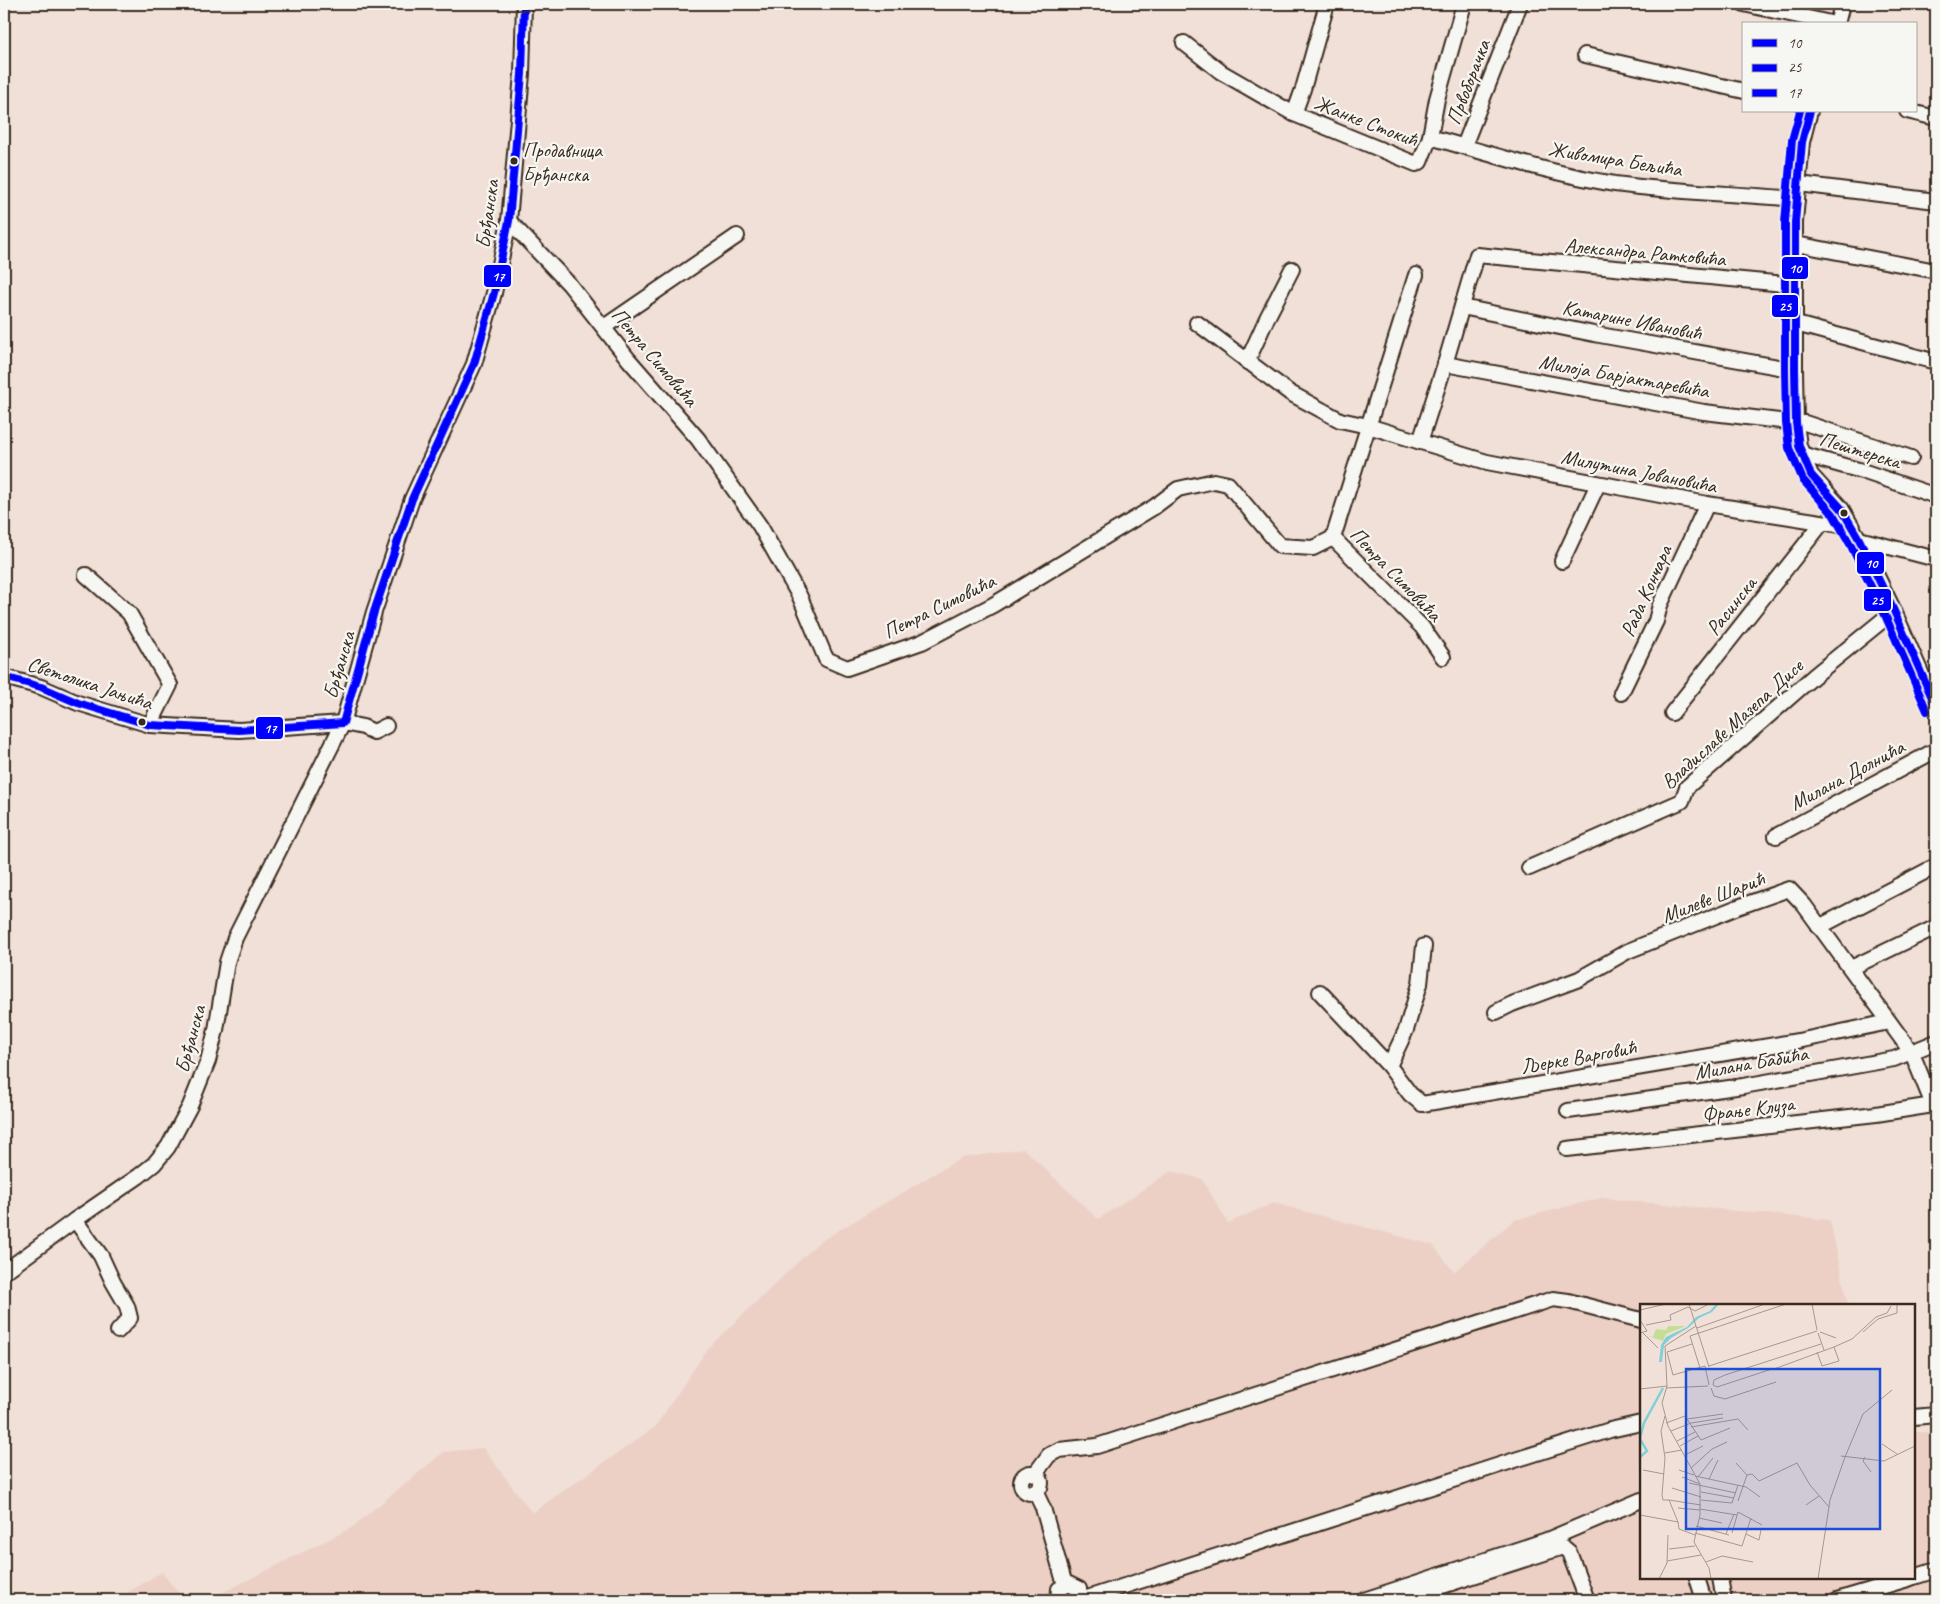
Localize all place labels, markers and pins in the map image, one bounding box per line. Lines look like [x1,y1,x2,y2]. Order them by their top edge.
place label: Продавница Брђанска [523,138,603,187]
marker: Продавница Брђанска [509,156,519,166]
unlabelled marker [1839,508,1849,518]
unlabelled marker [137,717,147,727]

